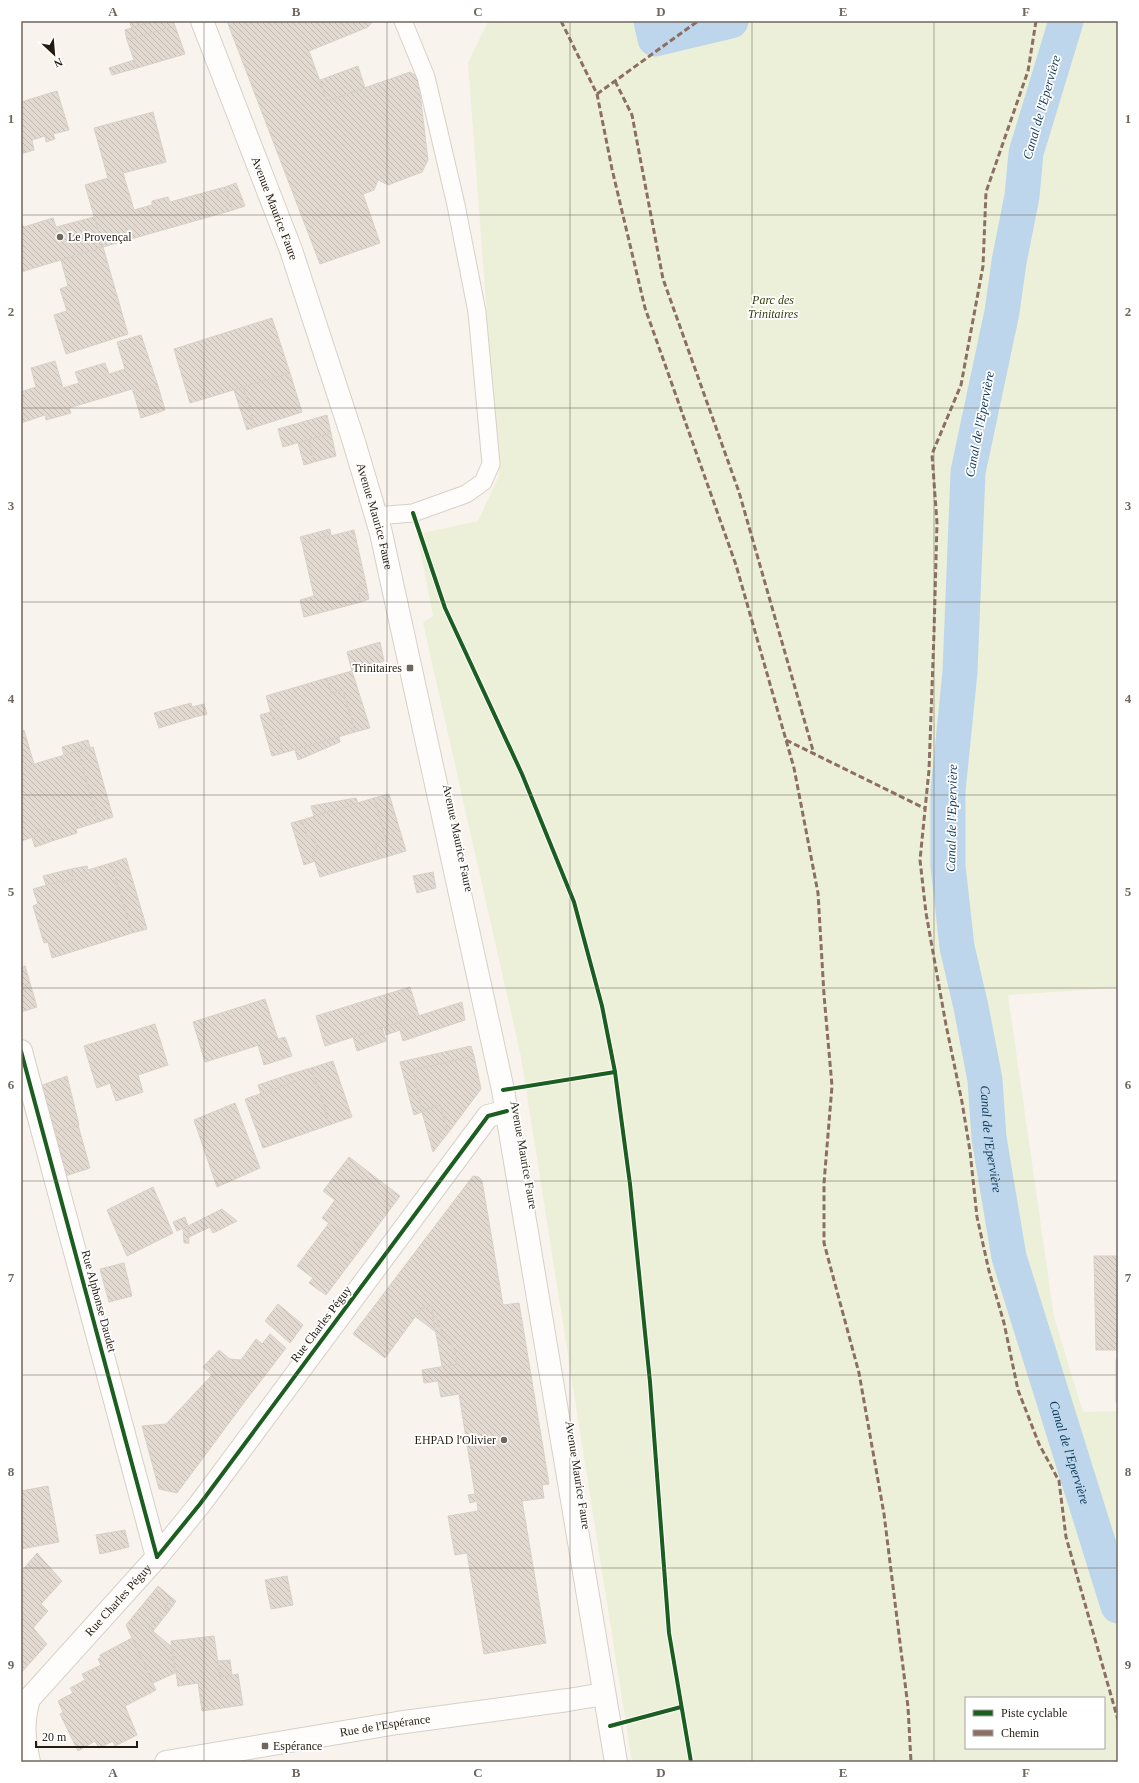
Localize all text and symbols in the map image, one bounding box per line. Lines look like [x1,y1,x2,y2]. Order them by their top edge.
text: A [108,4,118,19]
text: B [292,4,301,19]
text: C [473,4,483,19]
text: D [656,4,666,19]
text: E [839,4,847,19]
text: F [1022,4,1030,19]
north arrow [34,34,74,74]
water label: Canal de l'Epervière [1019,53,1064,161]
text: N [52,56,65,70]
text: 1 [8,111,14,126]
text: 1 [1125,111,1131,126]
street label: Avenue Maurice Faure [248,155,301,262]
place label: Le Provençal [68,230,132,244]
marker: Le Provençal [55,232,65,242]
park label: Parc des Trinitaires [748,293,798,321]
text: 2 [8,304,14,319]
text: 2 [1125,304,1131,319]
water label: Canal de l'Epervière [962,370,997,478]
street label: Avenue Maurice Faure [354,461,396,571]
text: 3 [8,498,15,513]
text: 3 [1125,498,1132,513]
place label: Trinitaires [352,661,402,675]
marker: Trinitaires [405,663,415,673]
text: 4 [8,691,15,706]
text: 4 [1125,691,1132,706]
water label: Canal de l'Epervière [943,764,960,872]
street label: Avenue Maurice Faure [440,783,476,893]
text: 5 [8,884,15,899]
text: 5 [1125,884,1132,899]
text: 6 [8,1077,15,1092]
text: 6 [1125,1077,1132,1092]
water label: Canal de l'Epervière [977,1085,1005,1194]
street label: Avenue Maurice Faure [508,1100,540,1210]
street label: Rue Alphonse Daudet [79,1248,120,1354]
text: 7 [8,1270,15,1285]
text: 7 [1125,1270,1132,1285]
street label: Rue Charles Péguy [288,1283,354,1365]
water label: Canal de l'Epervière [1046,1399,1093,1506]
street label: Avenue Maurice Faure [563,1420,593,1530]
place label: EHPAD l'Olivier [415,1433,496,1447]
marker: EHPAD l'Olivier [499,1435,509,1445]
text: 8 [8,1464,15,1479]
text: 8 [1125,1464,1132,1479]
street label: Rue Charles Péguy [82,1561,154,1639]
text: 9 [8,1657,15,1672]
text: 9 [1125,1657,1132,1672]
legend [965,1697,1105,1749]
text: Piste cyclable [1001,1706,1067,1720]
street label: Rue de l'Espérance [339,1712,431,1740]
scale bar [36,1723,137,1749]
text: Chemin [1001,1726,1039,1740]
text: 20 m [42,1730,67,1744]
place label: Espérance [273,1739,322,1753]
marker: Espérance [260,1741,270,1751]
text: A [108,1765,118,1780]
text: B [292,1765,301,1780]
text: C [473,1765,483,1780]
text: D [656,1765,666,1780]
text: E [839,1765,847,1780]
text: F [1022,1765,1030,1780]

